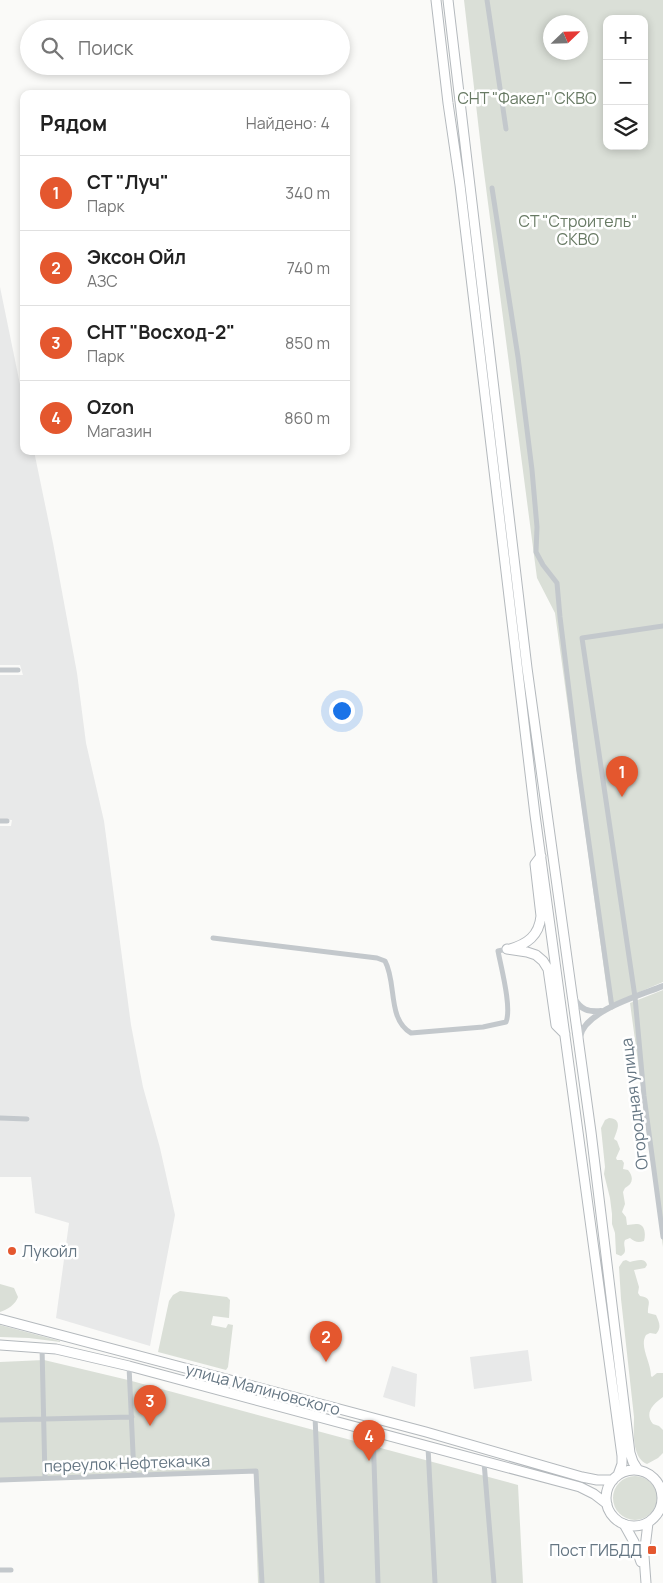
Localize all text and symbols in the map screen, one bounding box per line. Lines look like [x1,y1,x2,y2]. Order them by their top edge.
north arrow [543,15,588,60]
map controls [603,15,648,150]
button: + [603,15,648,60]
search box [20,20,350,75]
icon: search [38,34,66,62]
text: Поиск [78,35,133,61]
button: − [603,60,648,105]
park label: СНТ "Факел" СКВО [457,87,597,109]
button: layers [603,105,648,150]
text: Рядом [40,109,107,137]
text: Найдено: 4 [246,112,330,134]
text: СТ "Луч" [87,169,169,195]
text: 1 [52,182,60,204]
text: 340 m [285,182,330,204]
text: Парк [87,195,124,217]
park label: СТ "Строитель" СКВО [518,210,638,250]
text: Эксон Ойл [87,244,186,270]
text: 2 [51,257,61,279]
text: 740 m [287,257,330,279]
text: АЗС [87,270,118,292]
text: СНТ "Восход-2" [87,319,235,345]
text: 3 [51,332,61,354]
text: 850 m [285,332,330,354]
text: Парк [87,345,124,367]
text: Ozon [87,394,134,420]
text: 4 [51,407,61,429]
text: 860 m [284,407,330,429]
text: Магазин [87,420,152,442]
your location [329,698,355,724]
pin: 1 [606,756,638,797]
street label: Огородная улица [615,1037,653,1171]
place label: Лукойл [22,1240,77,1262]
marker: Лукойл [6,1245,18,1257]
pin: 2 [310,1321,342,1362]
street label: улица Малиновского [183,1358,343,1420]
pin: 3 [134,1385,166,1426]
pin: 4 [353,1420,385,1461]
street label: переулок Нефтекачка [43,1449,211,1477]
place label: Пост ГИБДД [549,1539,642,1561]
marker: Пост ГИБДД [646,1544,658,1556]

